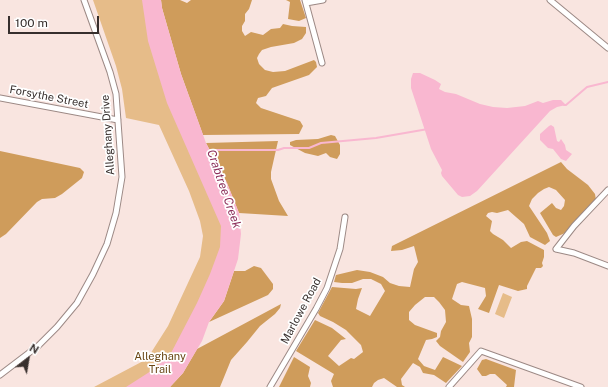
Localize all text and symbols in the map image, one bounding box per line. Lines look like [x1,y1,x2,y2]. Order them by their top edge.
scale bar [10,8,101,34]
text: 100 m [15,16,48,30]
street label: Forsythe Street [8,83,90,111]
street label: Alleghany Drive [99,94,117,176]
water label: Crabtree Creek [204,148,244,230]
street label: Marlowe Road [278,276,324,346]
north arrow [8,339,48,379]
text: N [27,341,41,356]
park label: Alleghany Trail [134,350,186,376]

